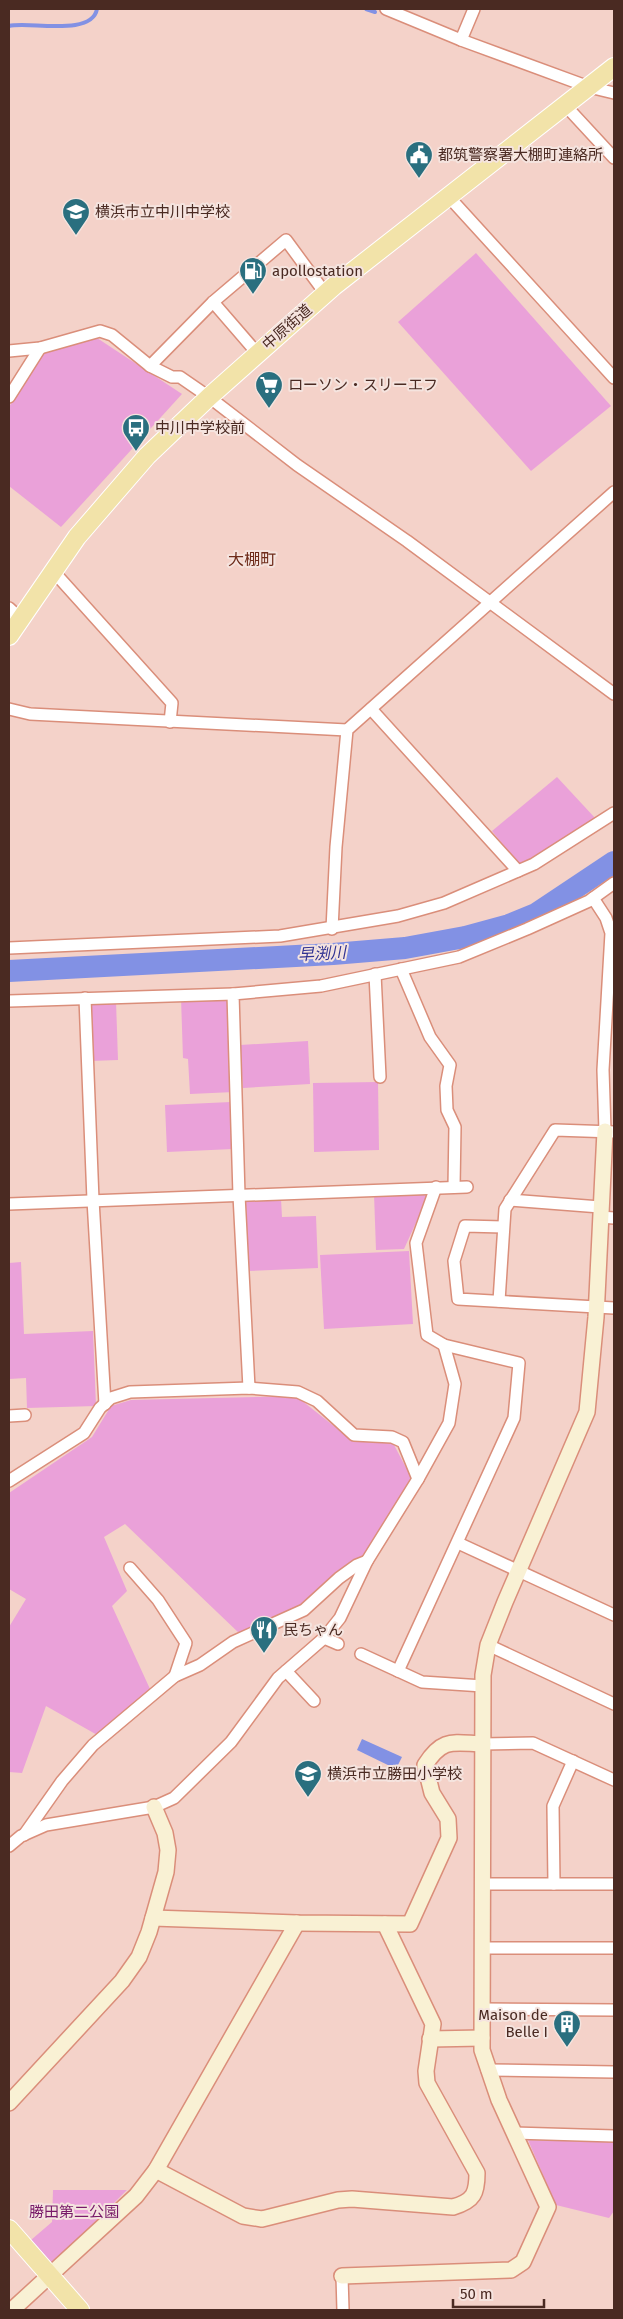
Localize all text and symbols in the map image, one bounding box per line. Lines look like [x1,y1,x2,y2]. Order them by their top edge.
public building icon: 都筑警察署大棚町連絡所 [404,140,434,179]
place label: 都筑警察署大棚町連絡所 [438,146,603,164]
school or university icon: 横浜市立中川中学校 [61,197,91,236]
place label: 横浜市立中川中学校 [95,203,230,221]
fuel station icon: apollostation [238,256,268,295]
place label: apollostation [272,262,363,280]
street label: 中原街道 [258,301,316,353]
supermarket icon: ローソン・スリーエフ [254,370,284,409]
place label: ローソン・スリーエフ [288,376,438,394]
bus stop icon: 中川中学校前 [121,413,151,452]
place label: 中川中学校前 [155,419,245,437]
district label: 大棚町 [228,550,276,569]
water label: 早渕川 [298,943,348,964]
restaurant icon: 民ちゃん [249,1615,279,1654]
place label: 民ちゃん [283,1621,343,1639]
school or university icon: 横浜市立勝田小学校 [293,1759,323,1798]
place label: 横浜市立勝田小学校 [327,1765,462,1783]
place label: Maison de Belle I [478,2006,548,2041]
building icon: Maison de Belle I [552,2009,582,2048]
park label: 勝田第二公園 [29,2203,119,2221]
scale bar [453,2276,544,2308]
text: 50 m [460,2285,493,2303]

